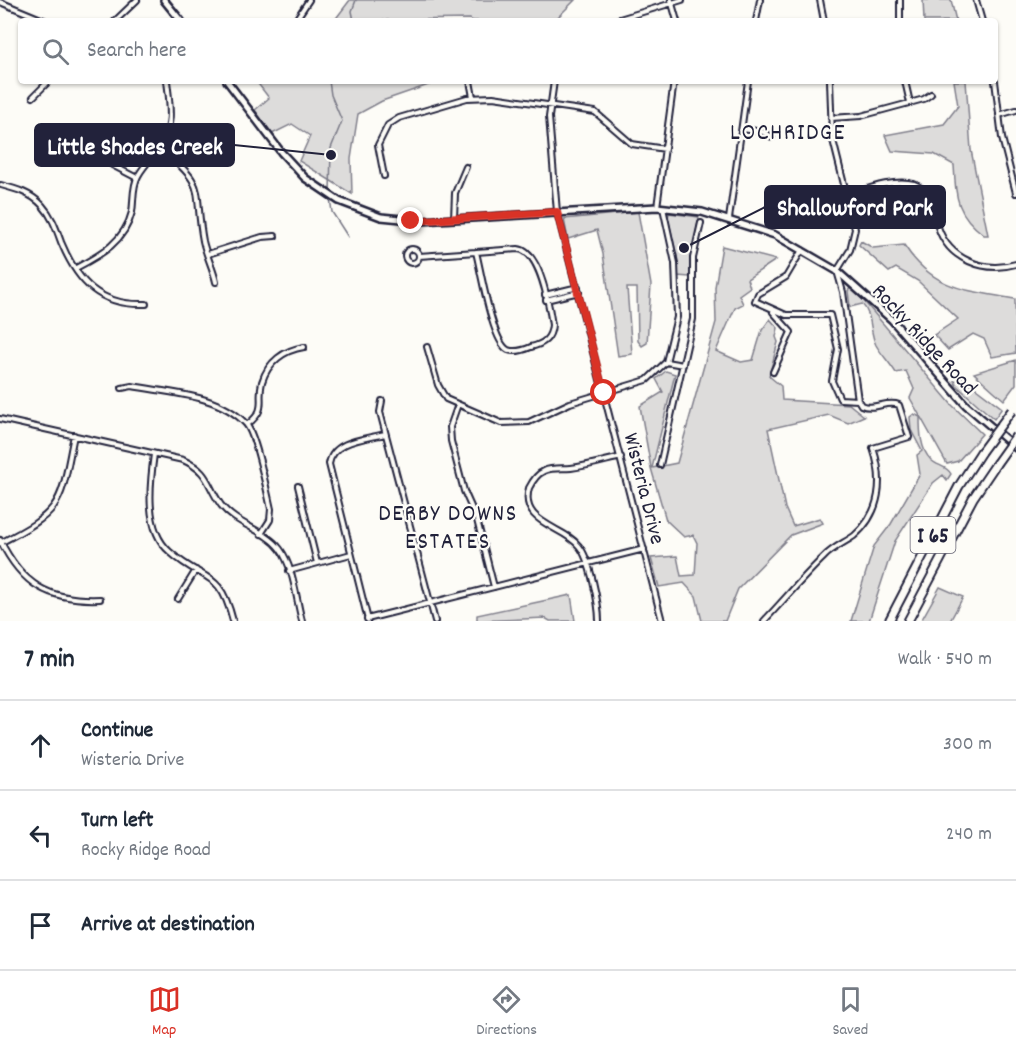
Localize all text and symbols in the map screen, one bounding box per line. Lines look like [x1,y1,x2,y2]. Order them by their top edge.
search box [18,18,998,84]
icon: search [39,35,72,68]
text: Search here [87,36,186,67]
district label: LOCHRIDGE [730,117,846,151]
callout: Little Shades Creek [35,124,234,166]
text: Little Shades Creek [47,132,223,166]
callout: Shallowford Park [765,186,945,228]
text: Shallowford Park [777,193,933,227]
route end [397,207,423,233]
street label: Rocky Ridge Road [863,278,983,403]
route start [590,379,616,405]
street label: Wisteria Drive [614,430,671,548]
district label: DERBY DOWNS ESTATES [378,498,518,560]
road number: I 65 [910,517,956,553]
text: 7 min [24,642,75,679]
text: Walk · 540 m [898,646,992,674]
text: Continue [81,716,153,747]
icon: ahead [24,729,57,762]
text: 300 m [943,731,992,759]
text: Wisteria Drive [81,747,184,775]
text: Turn left [81,806,153,837]
icon: left [24,819,57,852]
text: 240 m [946,821,992,849]
text: Rocky Ridge Road [81,837,211,865]
icon: arrive [24,909,57,942]
text: Arrive at destination [81,910,255,941]
tab: Map [148,983,181,1042]
tab: Directions [476,983,537,1042]
tab: Saved [832,983,868,1042]

